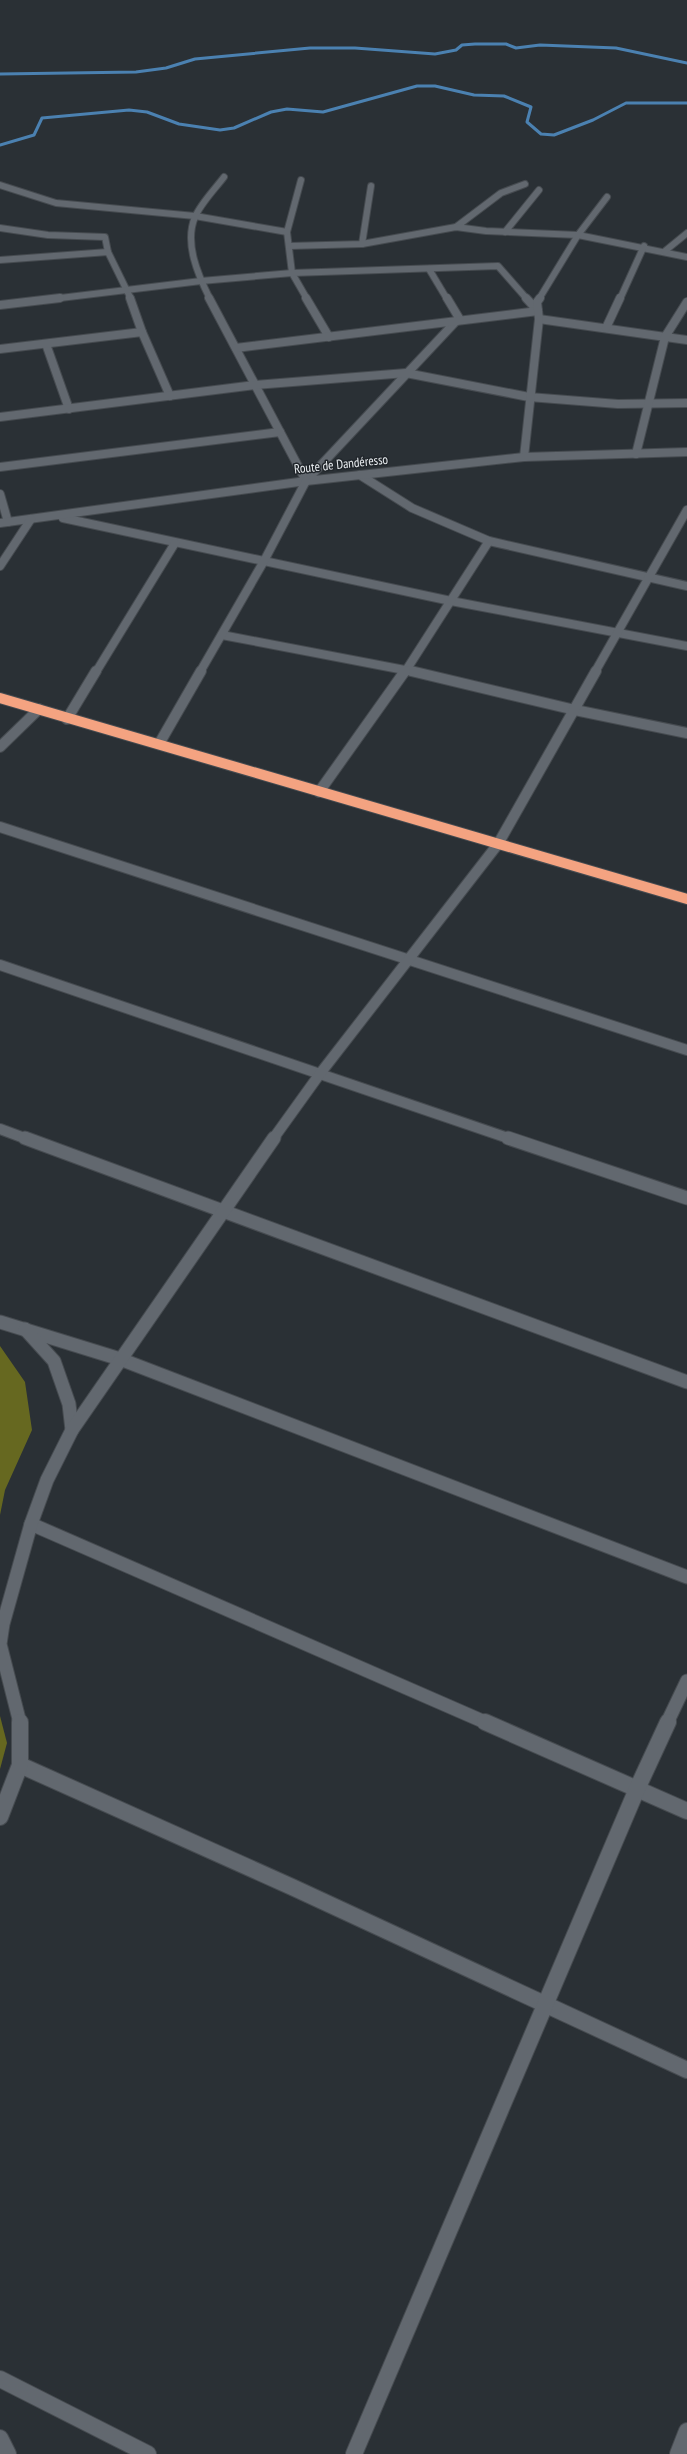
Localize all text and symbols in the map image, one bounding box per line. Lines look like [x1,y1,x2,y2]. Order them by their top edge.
street label: Route de Dandéresso [293,451,389,477]

